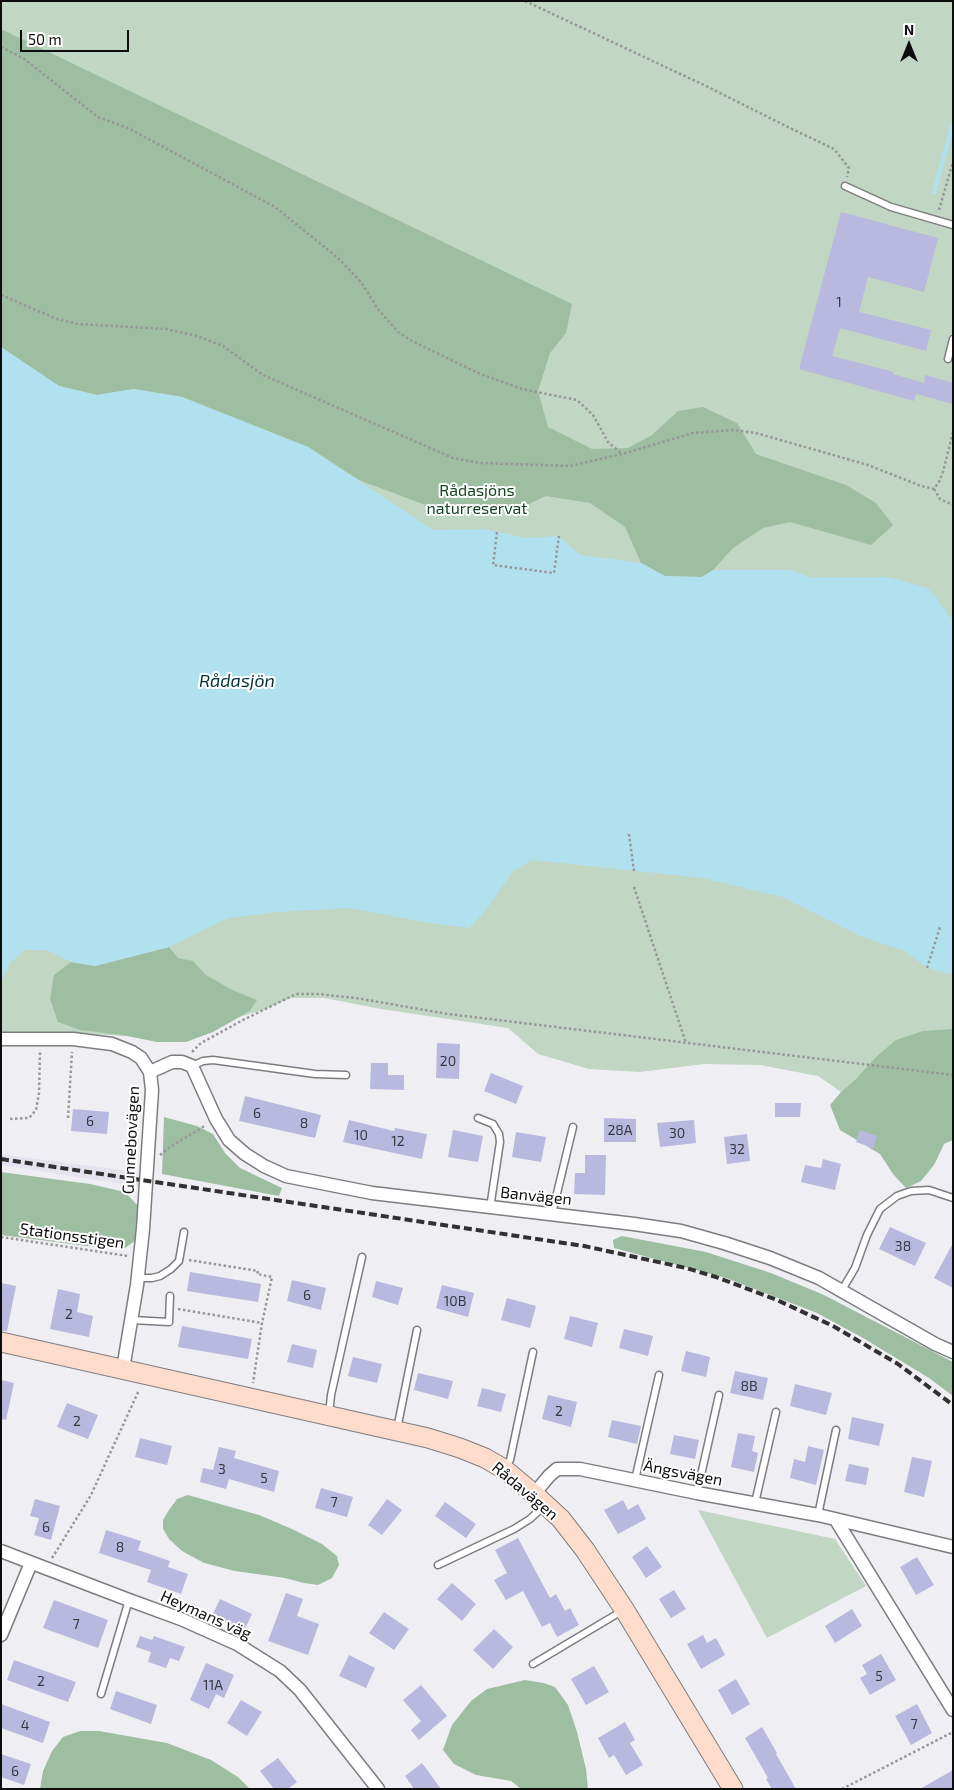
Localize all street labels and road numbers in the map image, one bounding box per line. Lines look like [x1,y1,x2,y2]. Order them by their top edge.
street label: Gunnebovägen [119,1085,143,1195]
street label: Banvägen [499,1183,573,1209]
street label: Stationsstigen [19,1219,125,1253]
street label: Ängsvägen [642,1456,724,1490]
street label: Rådavägen [488,1458,562,1524]
street label: Heymans väg [158,1586,254,1644]

